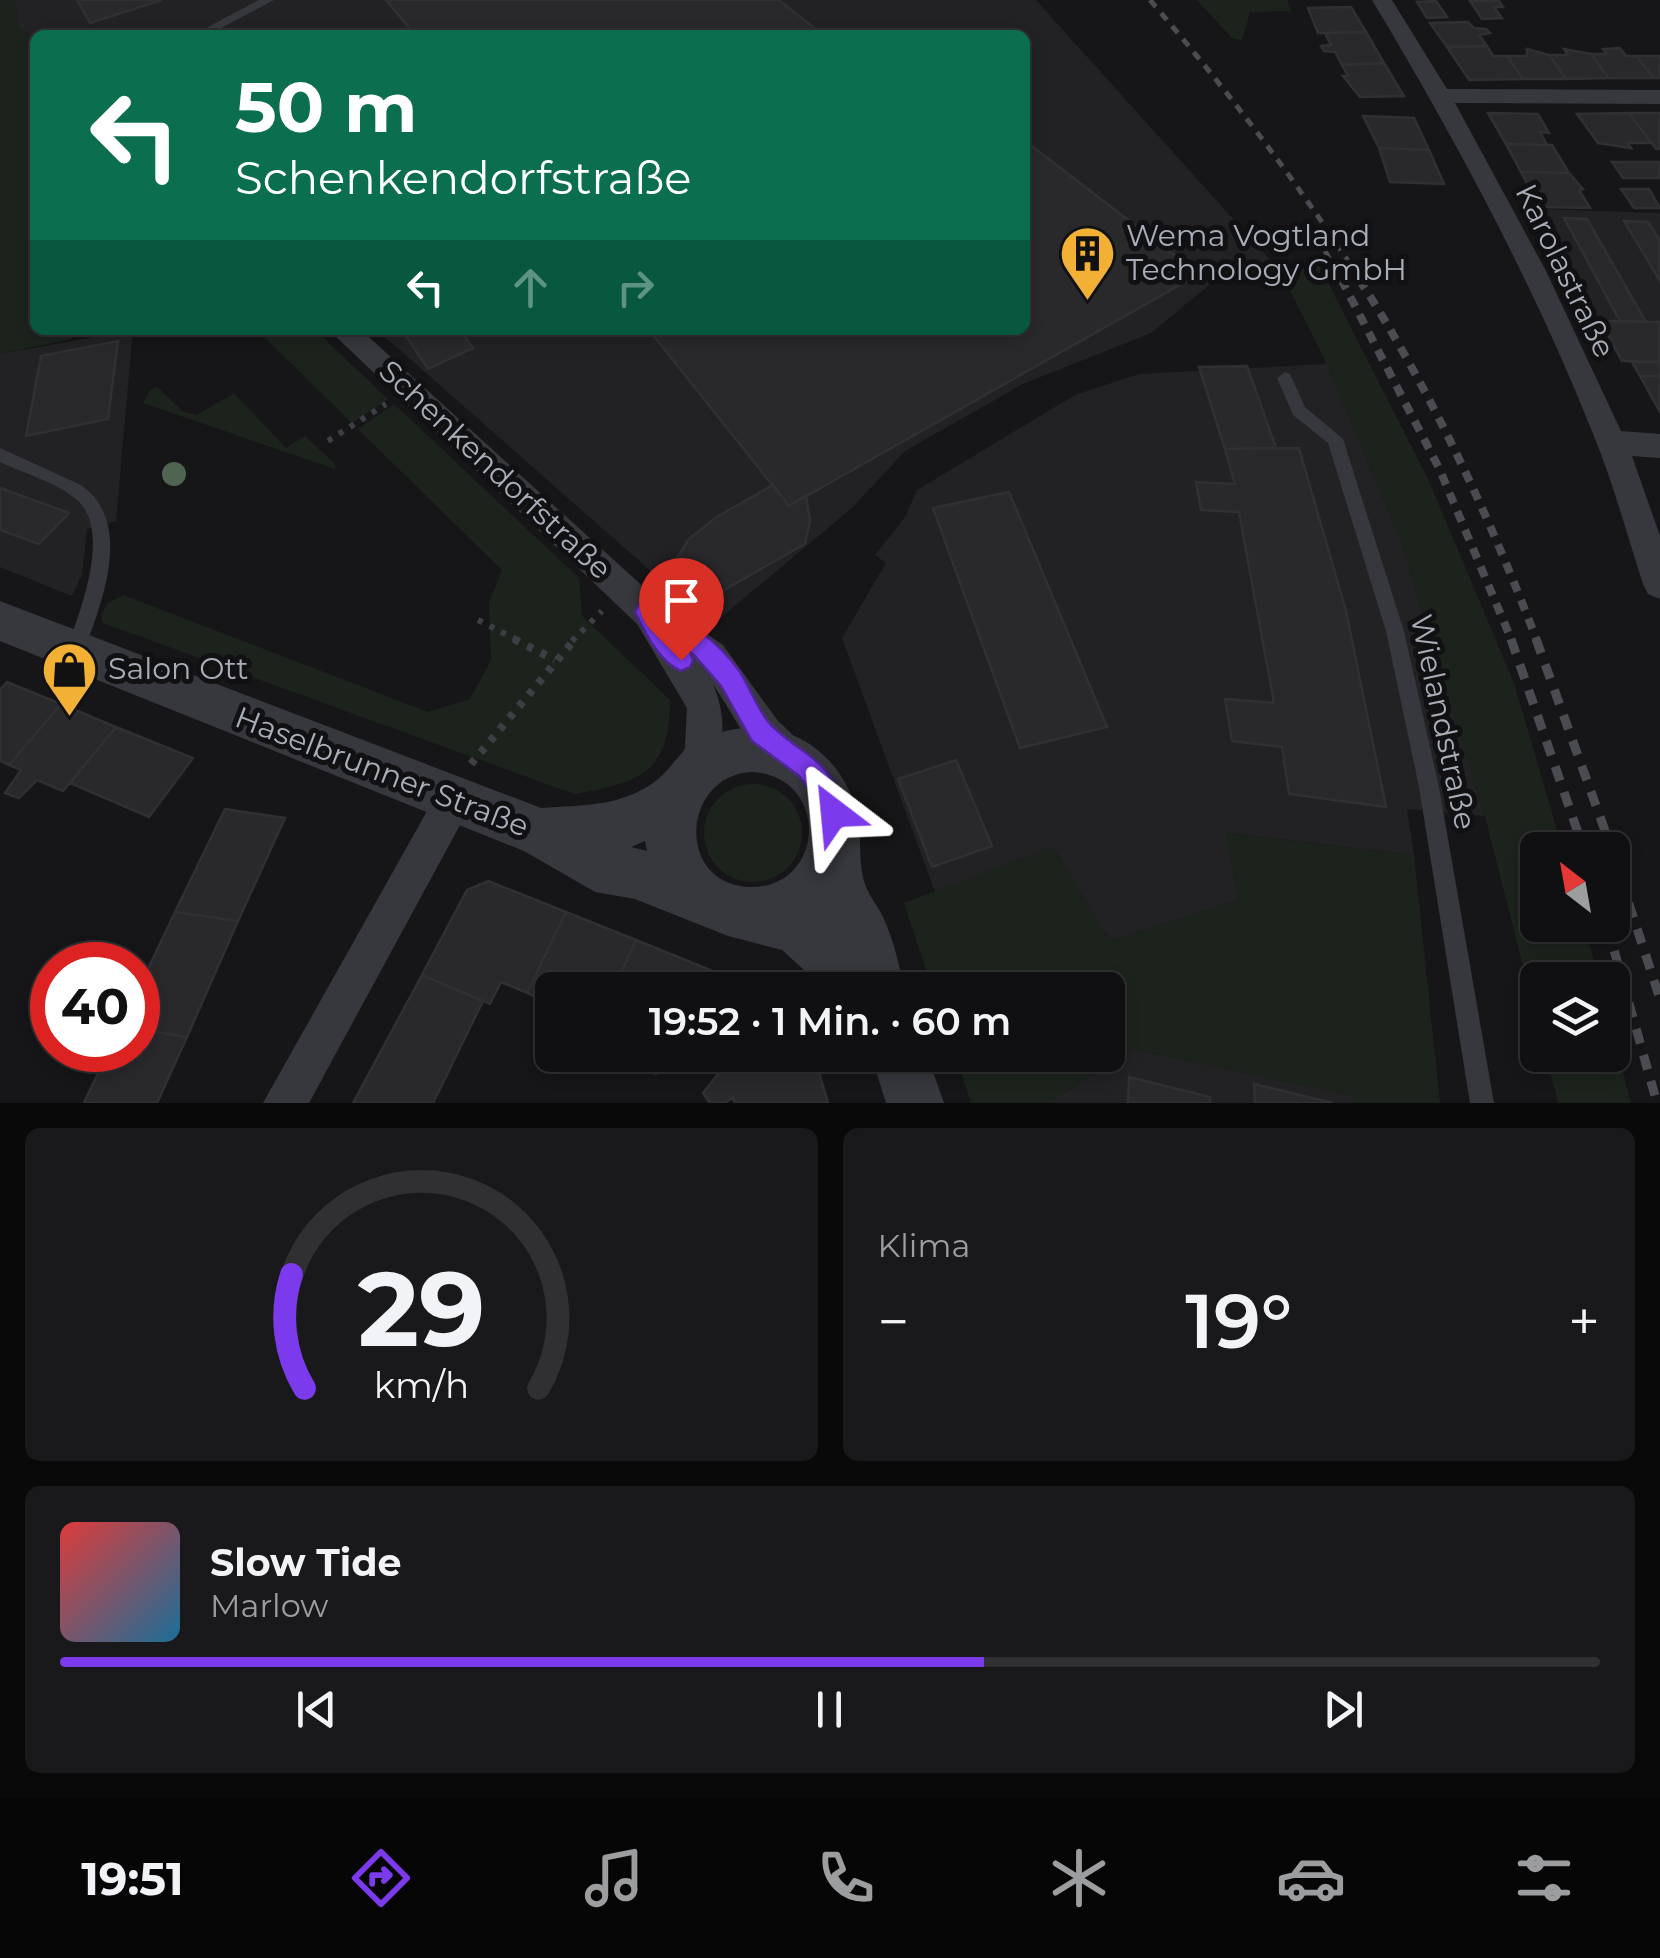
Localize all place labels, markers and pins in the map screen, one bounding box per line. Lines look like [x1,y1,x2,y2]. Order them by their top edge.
place label: Wema Vogtland Technology GmbH [1126,217,1407,288]
building icon: Wema Vogtland Technology GmbH [1057,223,1117,302]
pin [639,558,724,661]
shop icon: Salon Ott [39,639,99,718]
place label: Salon Ott [108,650,248,687]

